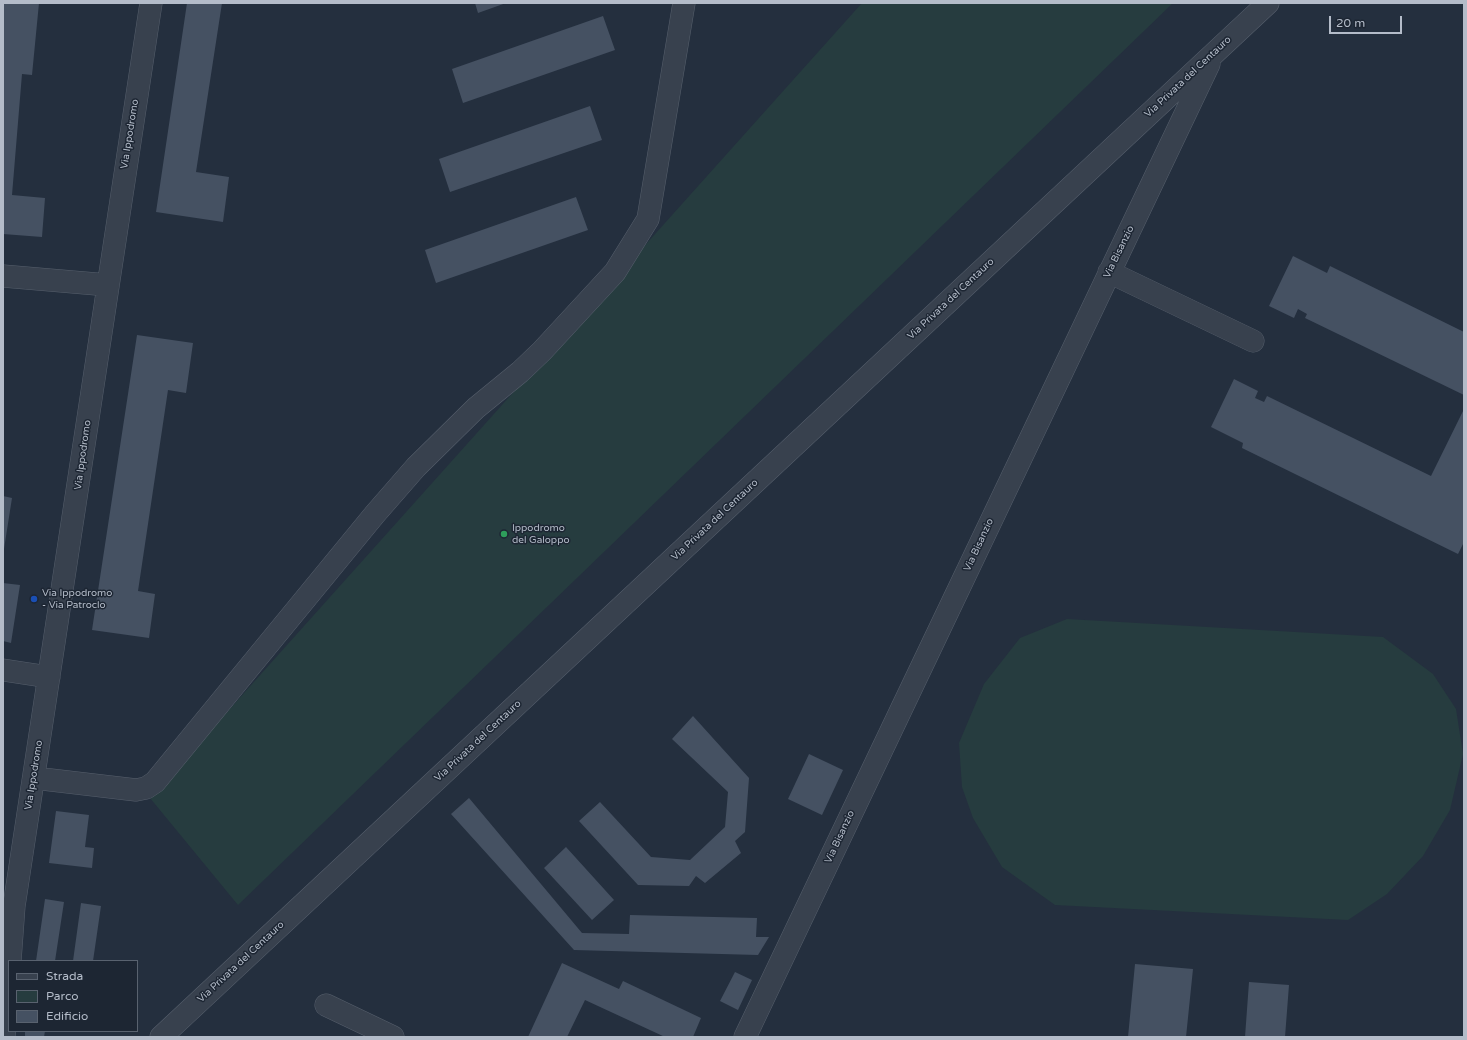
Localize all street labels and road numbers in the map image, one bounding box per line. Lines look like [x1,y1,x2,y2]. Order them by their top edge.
street label: Via Privata del Centauro [1142,34,1234,120]
street label: Via Ippodromo [119,98,141,170]
street label: Via Bisanzio [1101,224,1137,280]
street label: Via Privata del Centauro [905,256,997,342]
street label: Via Ippodromo [72,419,94,491]
street label: Via Privata del Centauro [669,477,761,563]
street label: Via Bisanzio [962,517,996,573]
street label: Via Privata del Centauro [432,698,524,784]
street label: Via Ippodromo [23,739,45,811]
street label: Via Bisanzio [823,809,857,865]
street label: Via Privata del Centauro [195,919,287,1005]

